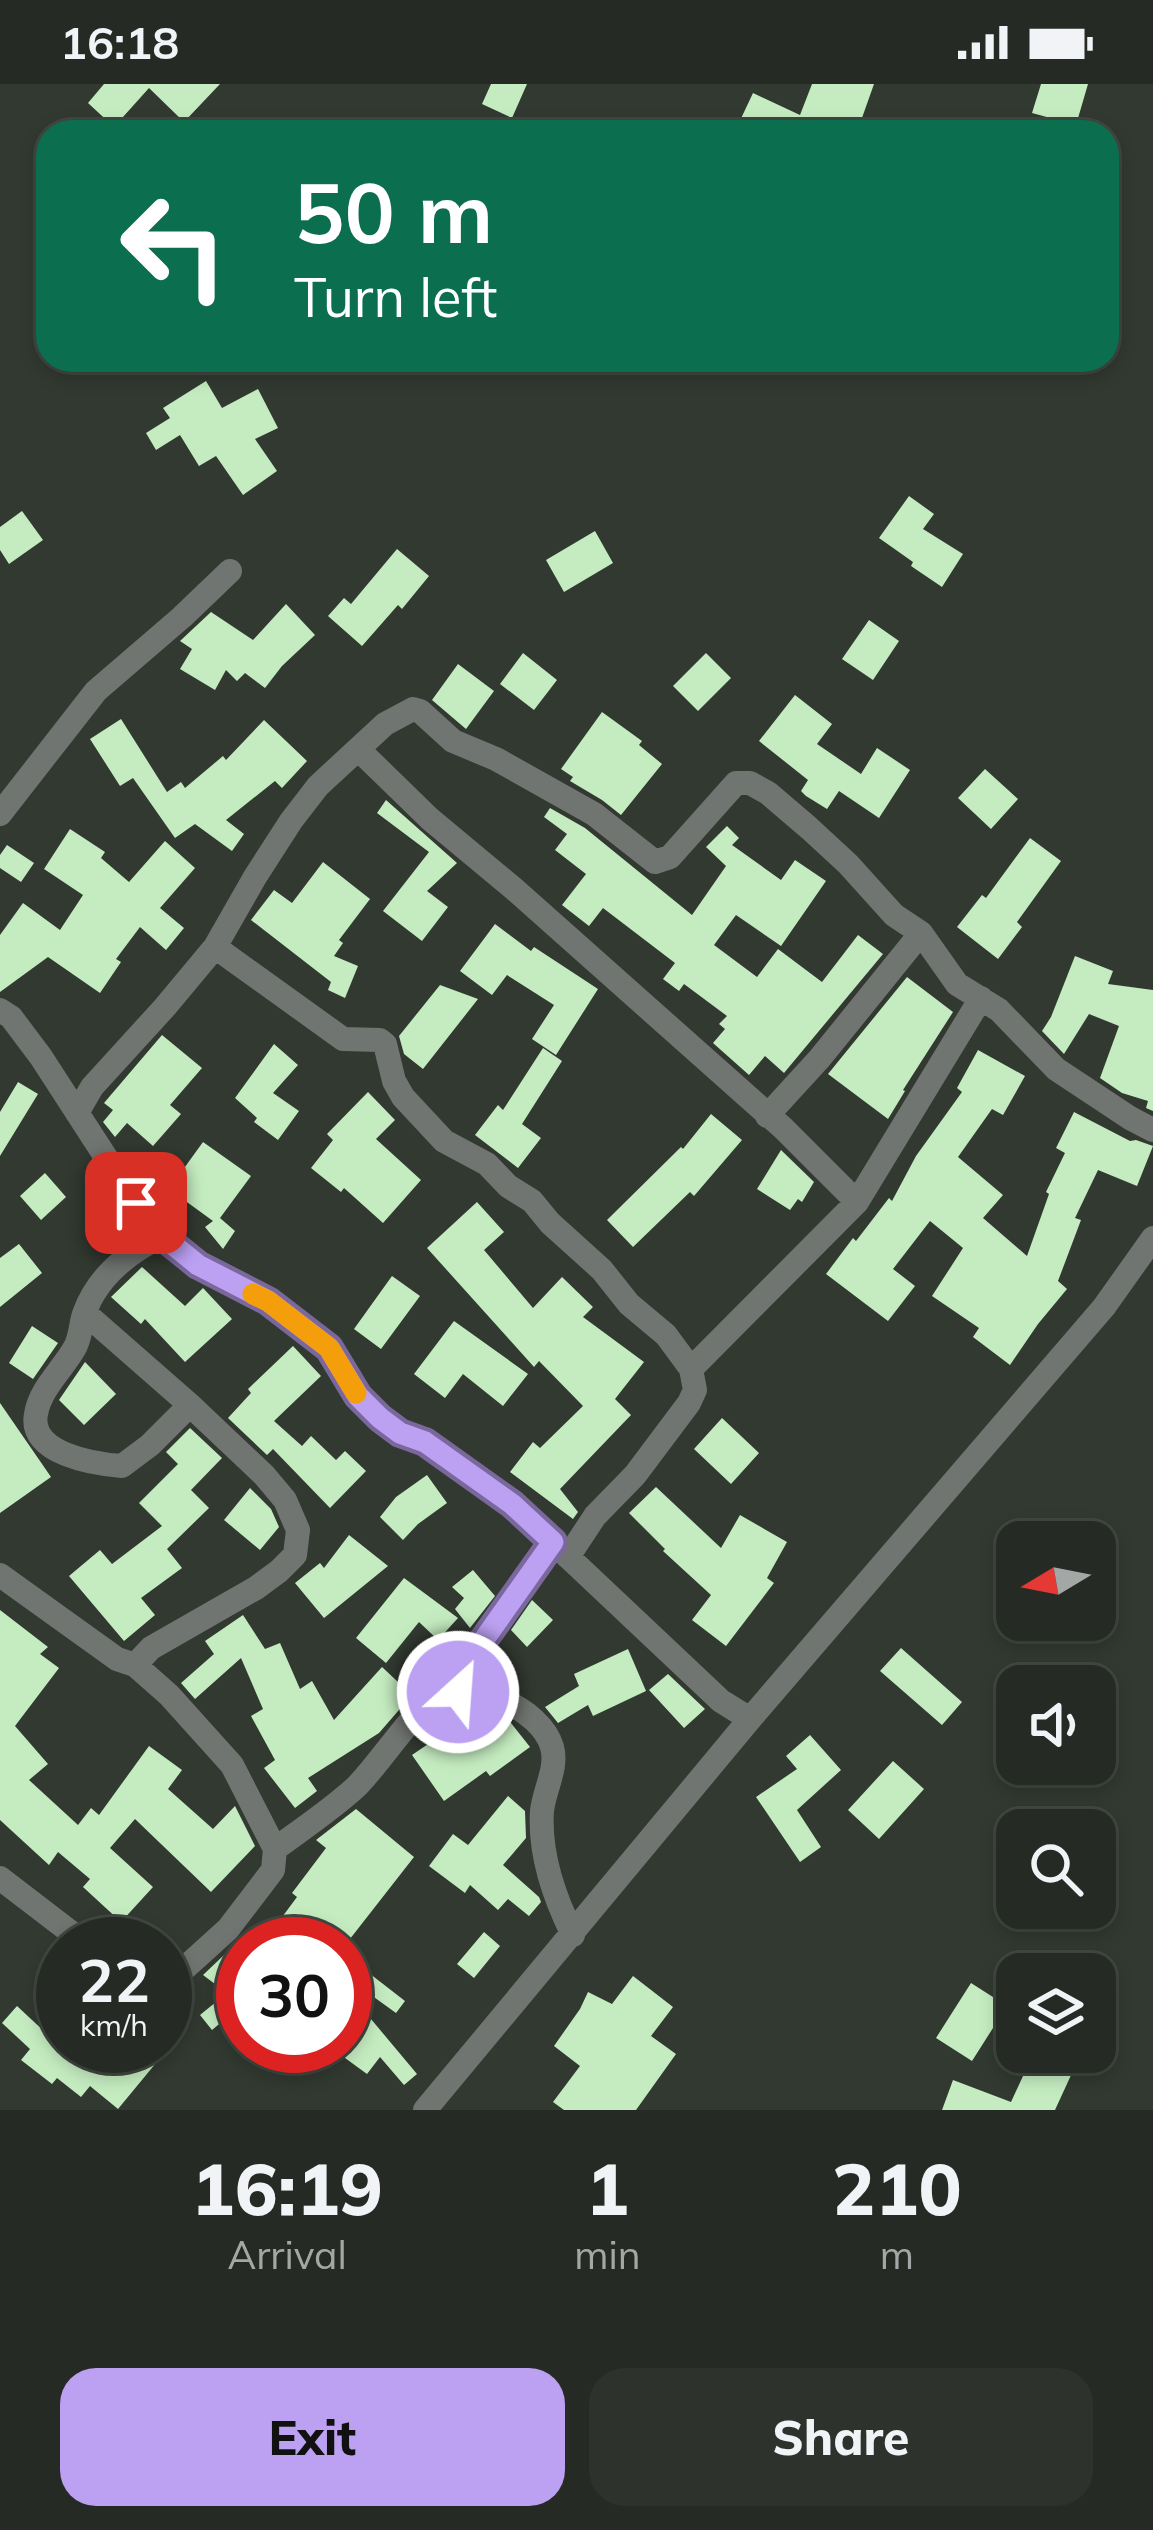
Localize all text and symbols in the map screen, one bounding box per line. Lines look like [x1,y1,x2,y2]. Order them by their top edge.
text: 16:18 [60,14,179,70]
text: 50 m [294,159,493,264]
icon: left [96,168,252,324]
text: Turn left [294,263,497,331]
pin [85,1152,187,1254]
icon: arrive [103,1170,169,1236]
north arrow [996,1521,1116,1641]
map controls [996,1521,1116,2073]
position arrow [395,1629,521,1755]
button: sound [996,1665,1116,1785]
button: search [996,1809,1116,1929]
speed limit sign: 30 [216,1917,372,2073]
text: 22 [78,1942,150,2017]
button: layers [996,1953,1116,2073]
text: km/h [80,2006,148,2044]
text: 16:19 [191,2143,383,2233]
text: 1 [586,2143,629,2233]
text: 210 [832,2143,962,2233]
text: Arrival [227,2230,347,2279]
text: min [574,2230,641,2279]
text: m [880,2230,914,2279]
button: Exit [60,2368,565,2506]
button: Share [589,2368,1093,2506]

